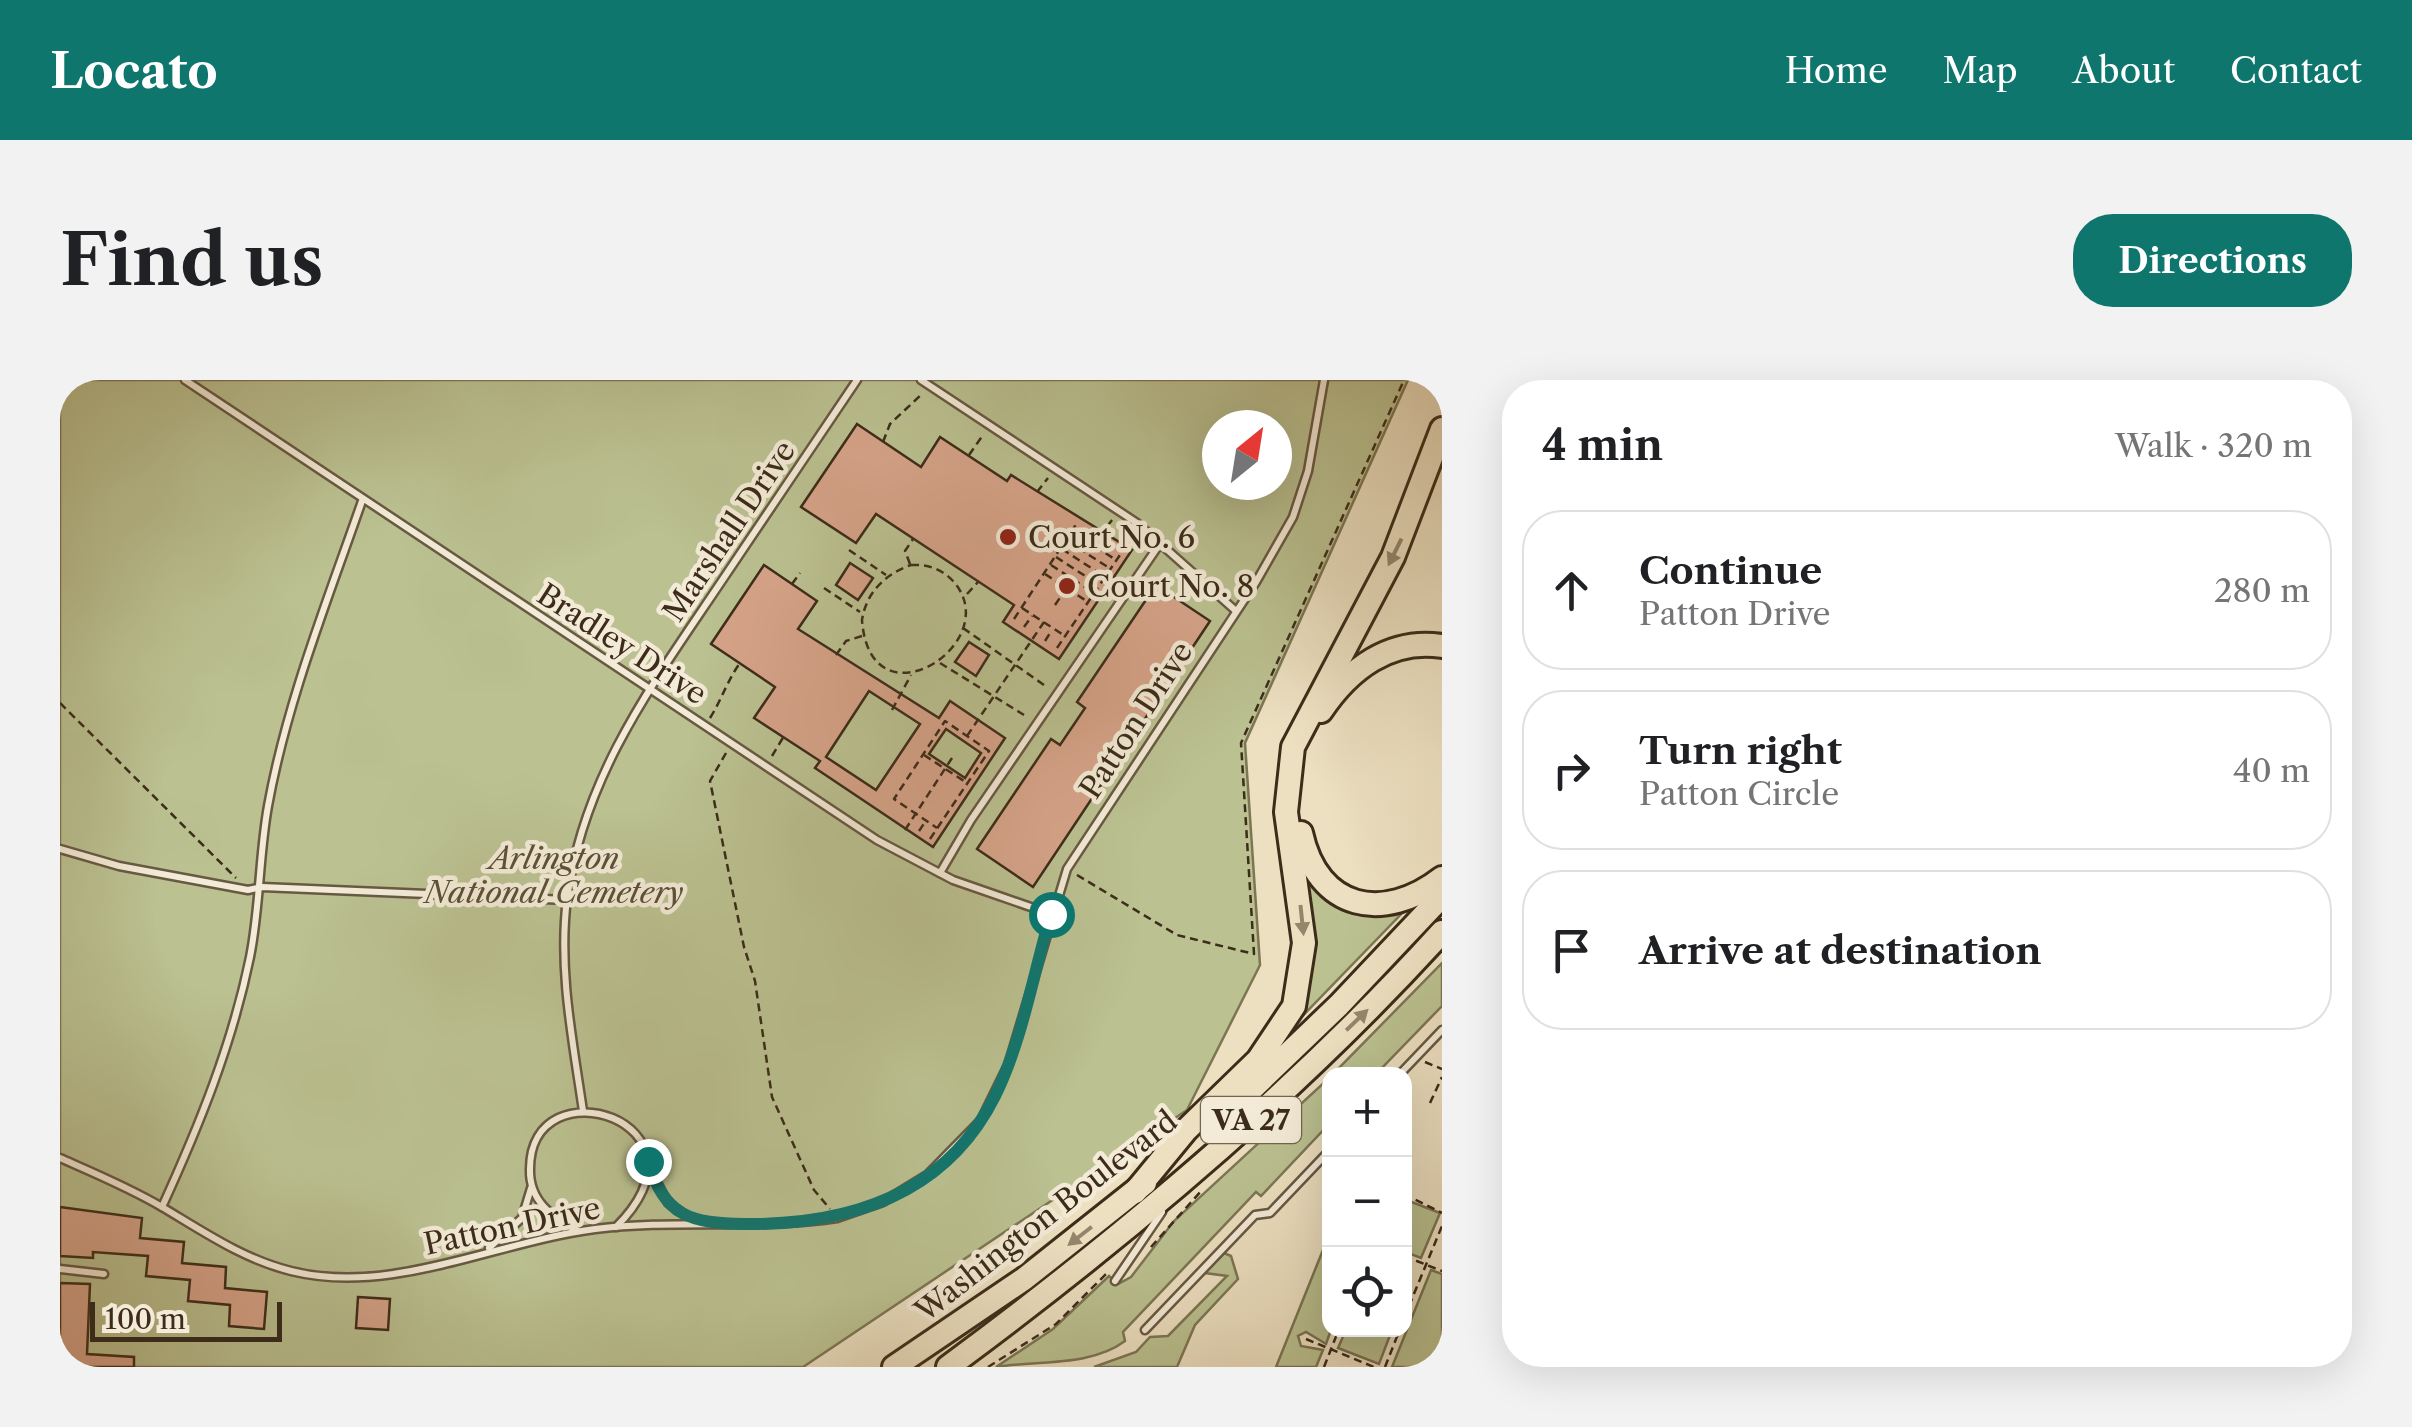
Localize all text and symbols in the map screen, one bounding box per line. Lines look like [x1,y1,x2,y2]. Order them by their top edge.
text: Locato [50,41,218,100]
text: Home [1785,49,1887,92]
text: Map [1942,49,2018,92]
text: About [2073,49,2175,92]
text: Contact [2230,49,2362,92]
button: Directions [2073,214,2352,307]
text: Find us [60,217,323,303]
north arrow [1202,410,1292,500]
text: 4 min [1542,419,1663,471]
text: Walk · 320 m [2115,426,2312,465]
street label: Marshall Drive [655,434,803,628]
place label: Court No. 6 [1028,519,1195,556]
marker: Court No. 6 [997,526,1019,548]
one-way arrow [1387,538,1404,567]
text: Continue [1639,547,1822,594]
icon: ahead [1544,563,1599,618]
place label: Court No. 8 [1087,568,1254,605]
text: 280 m [2214,571,2310,610]
marker: Court No. 8 [1056,575,1078,597]
street label: Bradley Drive [530,576,714,712]
text: Patton Drive [1639,594,1831,633]
street label: Patton Drive [1072,635,1200,805]
text: Turn right [1639,727,1842,774]
icon: right [1544,743,1599,798]
text: 40 m [2233,751,2310,790]
text: Patton Circle [1639,774,1839,813]
park label: Arlington National Cemetery [423,840,683,911]
route start [1029,892,1075,938]
one-way arrow [1294,905,1310,936]
icon: arrive [1544,923,1599,978]
text: Arrive at destination [1639,927,2042,974]
one-way arrow [1344,1009,1368,1033]
map controls [1322,1067,1412,1337]
button: + [1322,1067,1412,1157]
road number: VA 27 [1201,1097,1301,1143]
street label: Washington Boulevard [907,1102,1184,1330]
route end [626,1139,672,1185]
button: − [1322,1157,1412,1247]
street label: Patton Drive [420,1189,604,1263]
one-way arrow [1067,1225,1092,1246]
button: locate [1322,1247,1412,1337]
scale bar [90,1297,282,1341]
text: 100 m [105,1302,186,1336]

